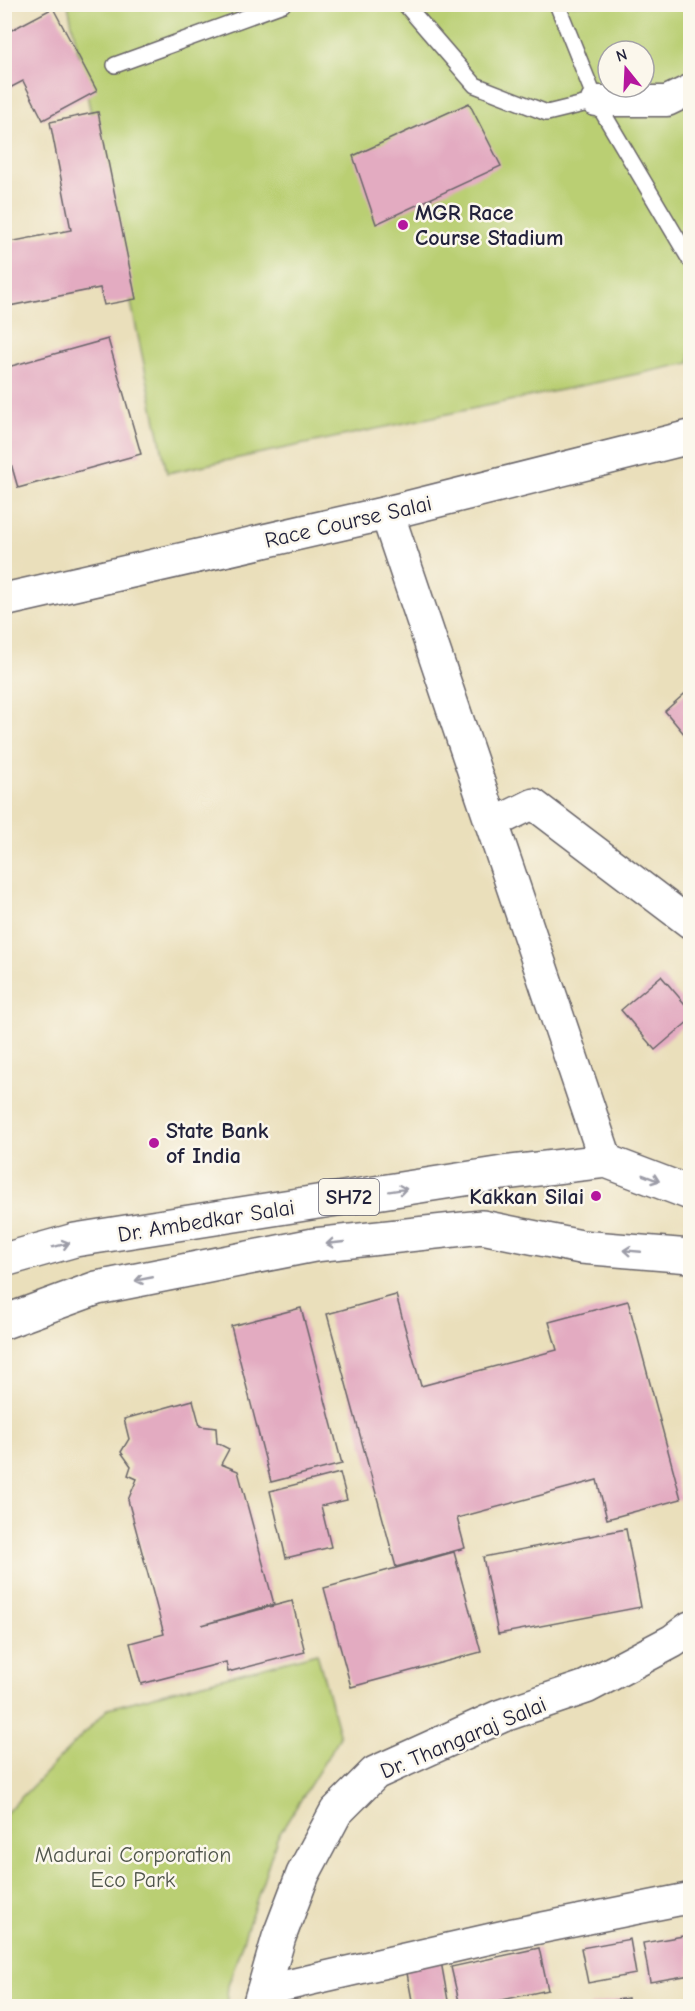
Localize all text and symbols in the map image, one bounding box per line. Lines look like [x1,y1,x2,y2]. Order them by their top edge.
north arrow [596,39,656,99]
text: N [614,46,629,66]
place label: MGR Race Course Stadium [415,200,563,251]
marker: MGR Race Course Stadium [396,218,410,232]
street label: Race Course Salai [262,490,434,554]
place label: State Bank of India [166,1118,269,1169]
marker: State Bank of India [147,1136,161,1150]
one-way arrow [641,1173,660,1184]
road number: SH72 [319,1179,379,1215]
one-way arrow [388,1184,408,1195]
place label: Kakkan Silai [469,1184,584,1210]
marker: Kakkan Silai [589,1189,603,1203]
street label: Dr. Ambedkar Salai [116,1194,296,1248]
one-way arrow [326,1237,346,1248]
one-way arrow [51,1238,70,1250]
one-way arrow [623,1245,643,1256]
one-way arrow [134,1274,154,1285]
street label: Dr. Thangaraj Salai [376,1691,550,1785]
park label: Madurai Corporation Eco Park [35,1842,231,1893]

